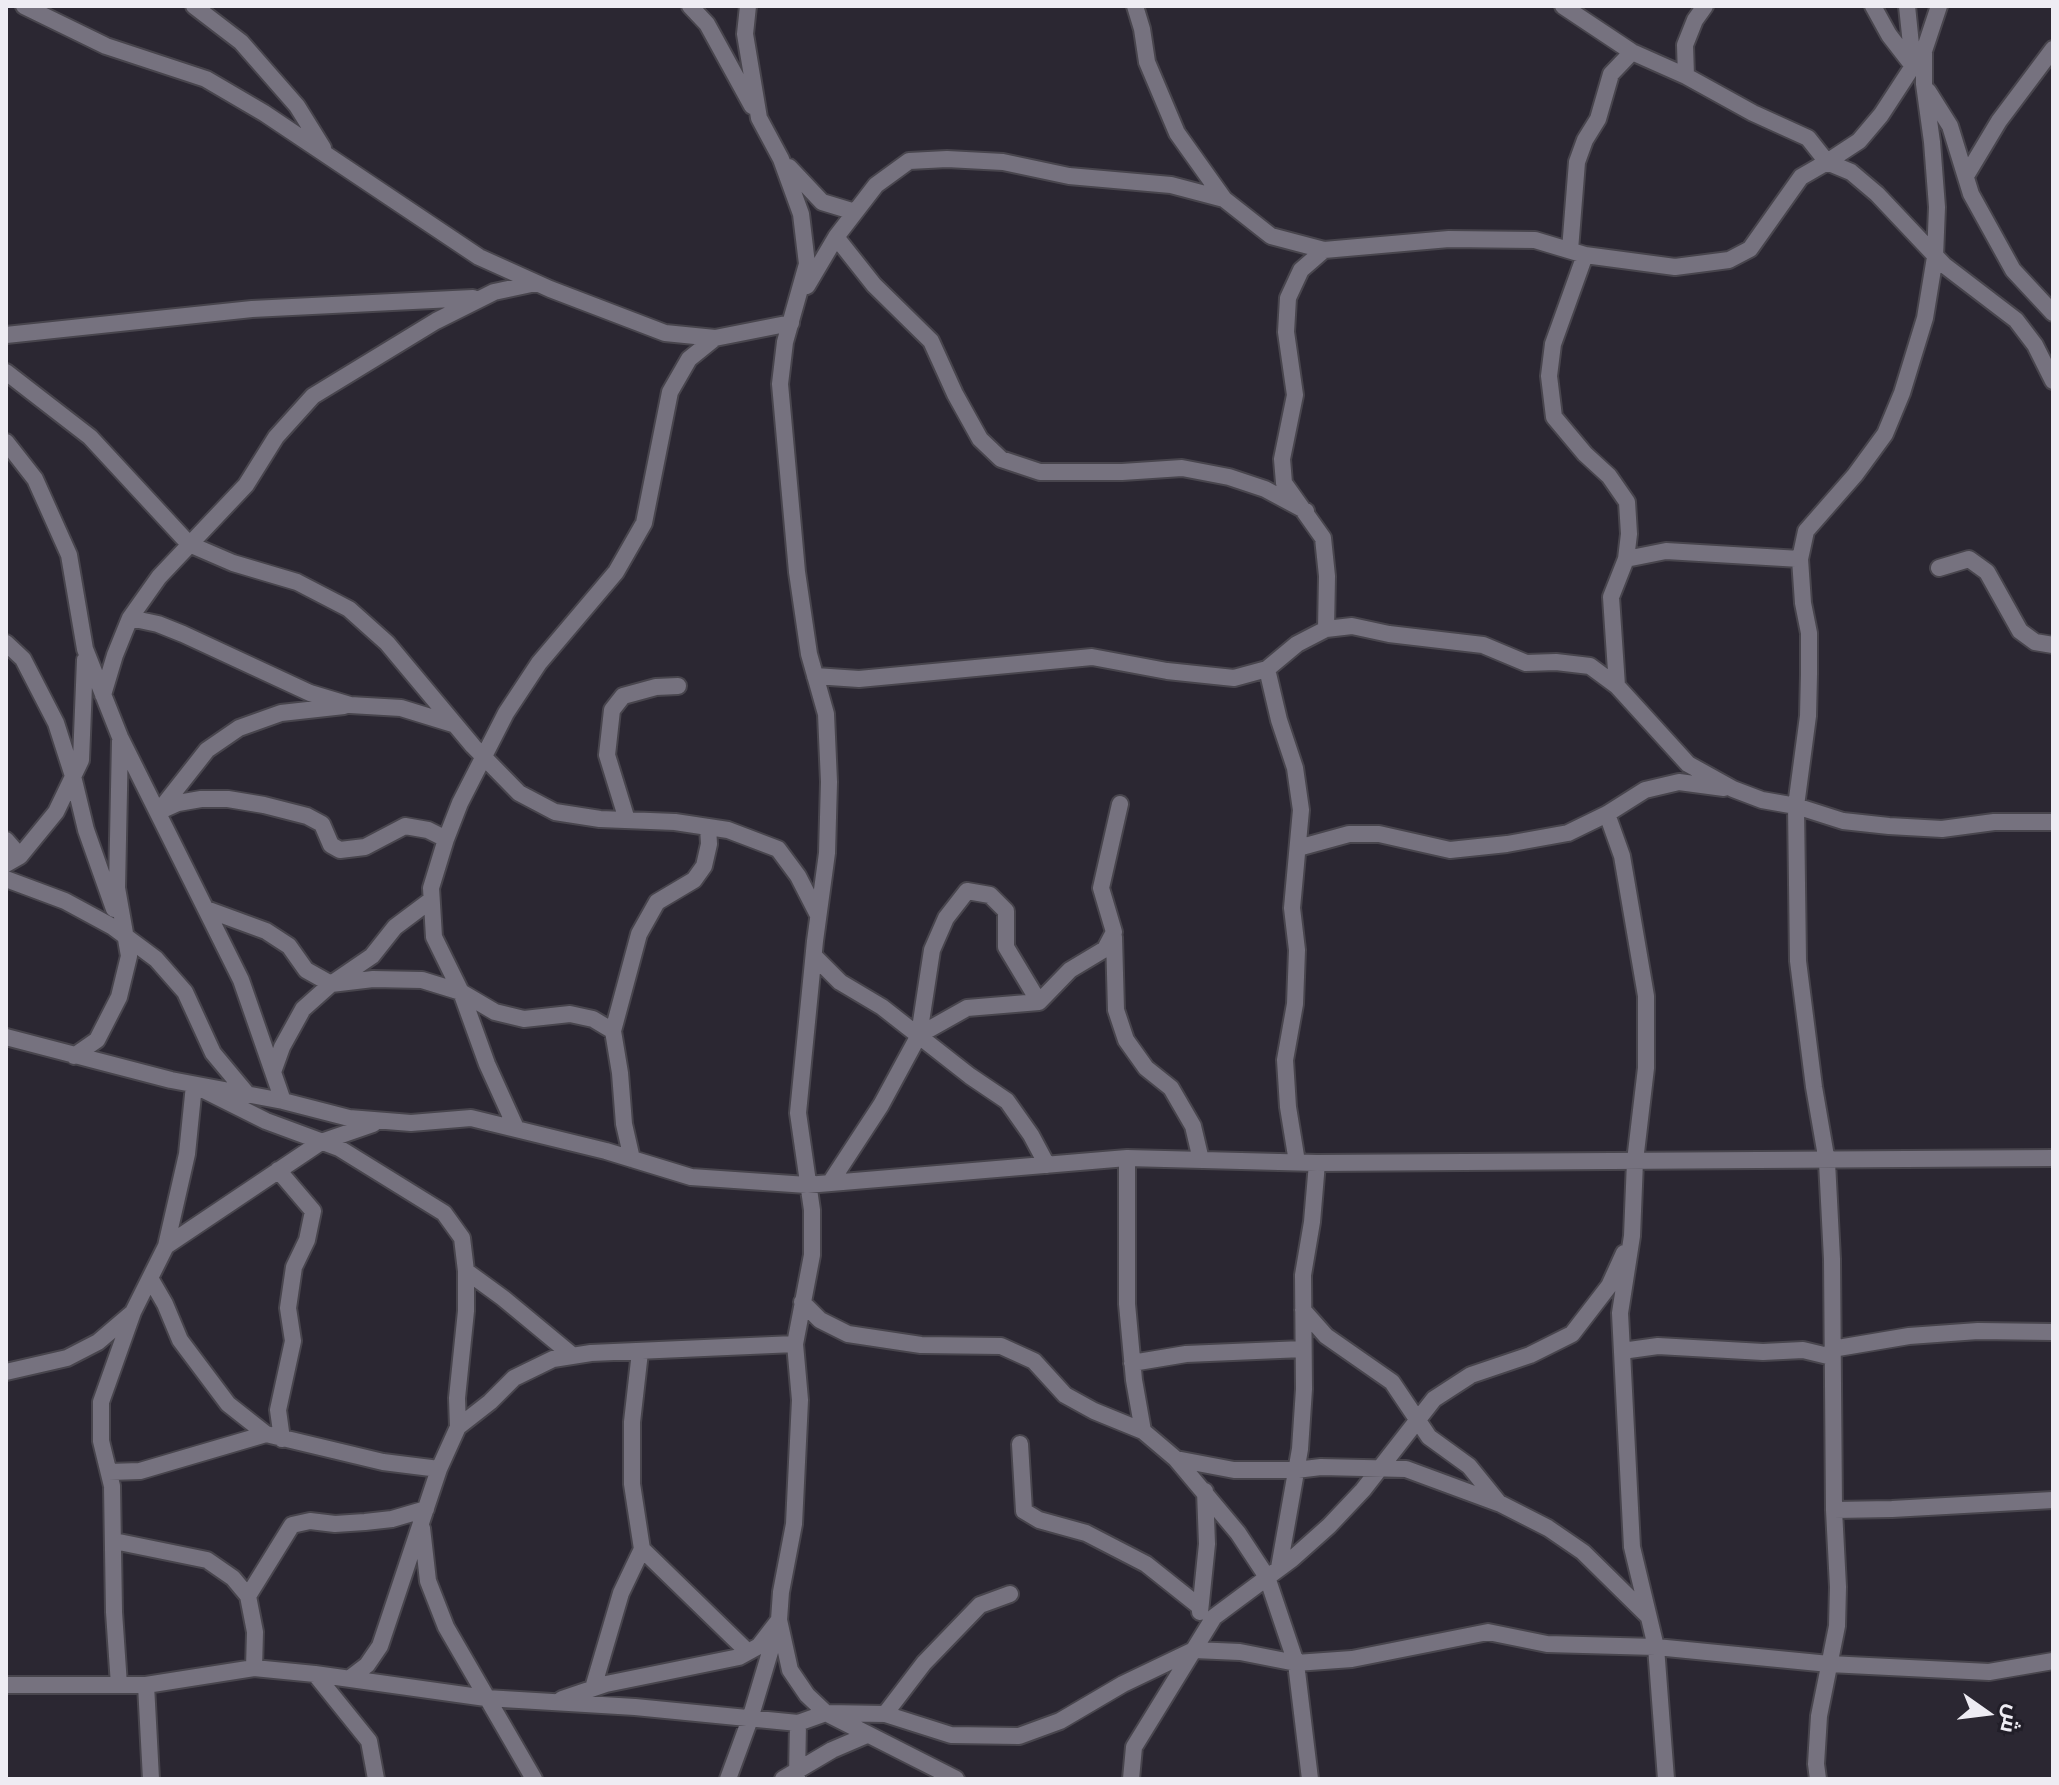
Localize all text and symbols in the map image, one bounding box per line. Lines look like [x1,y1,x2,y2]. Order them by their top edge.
north arrow [1947,1673,2027,1753]
text: ش [1994,1702,2027,1736]

